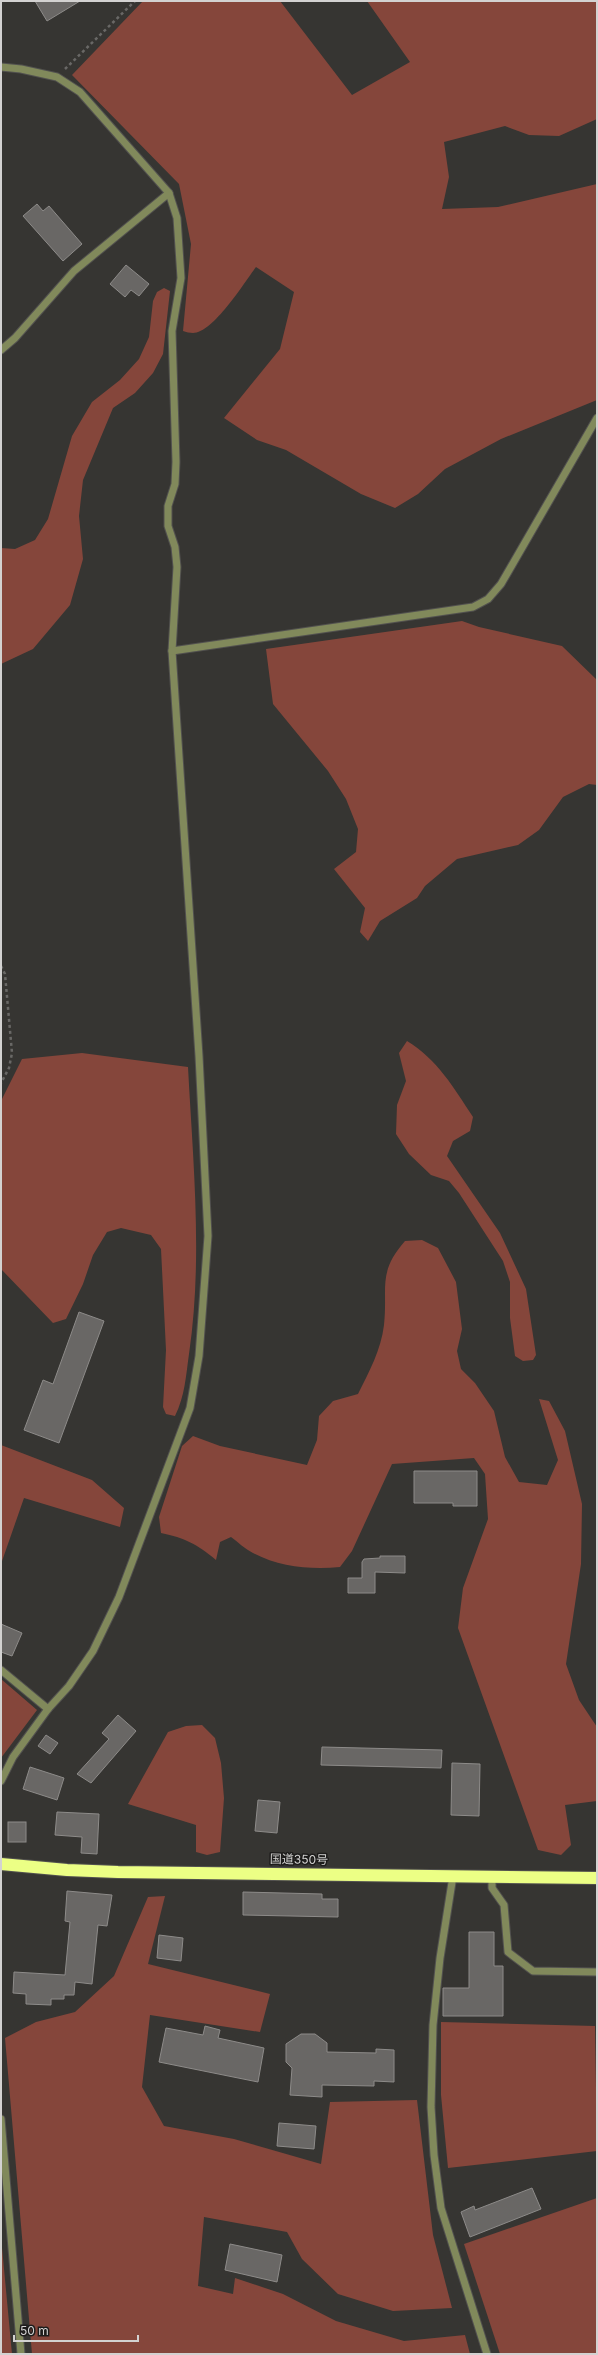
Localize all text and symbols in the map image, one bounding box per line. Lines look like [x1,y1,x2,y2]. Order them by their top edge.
street label: 国道350号 [270,1851,328,1867]
scale bar [14,2317,138,2343]
text: 50 m [20,2323,49,2338]

